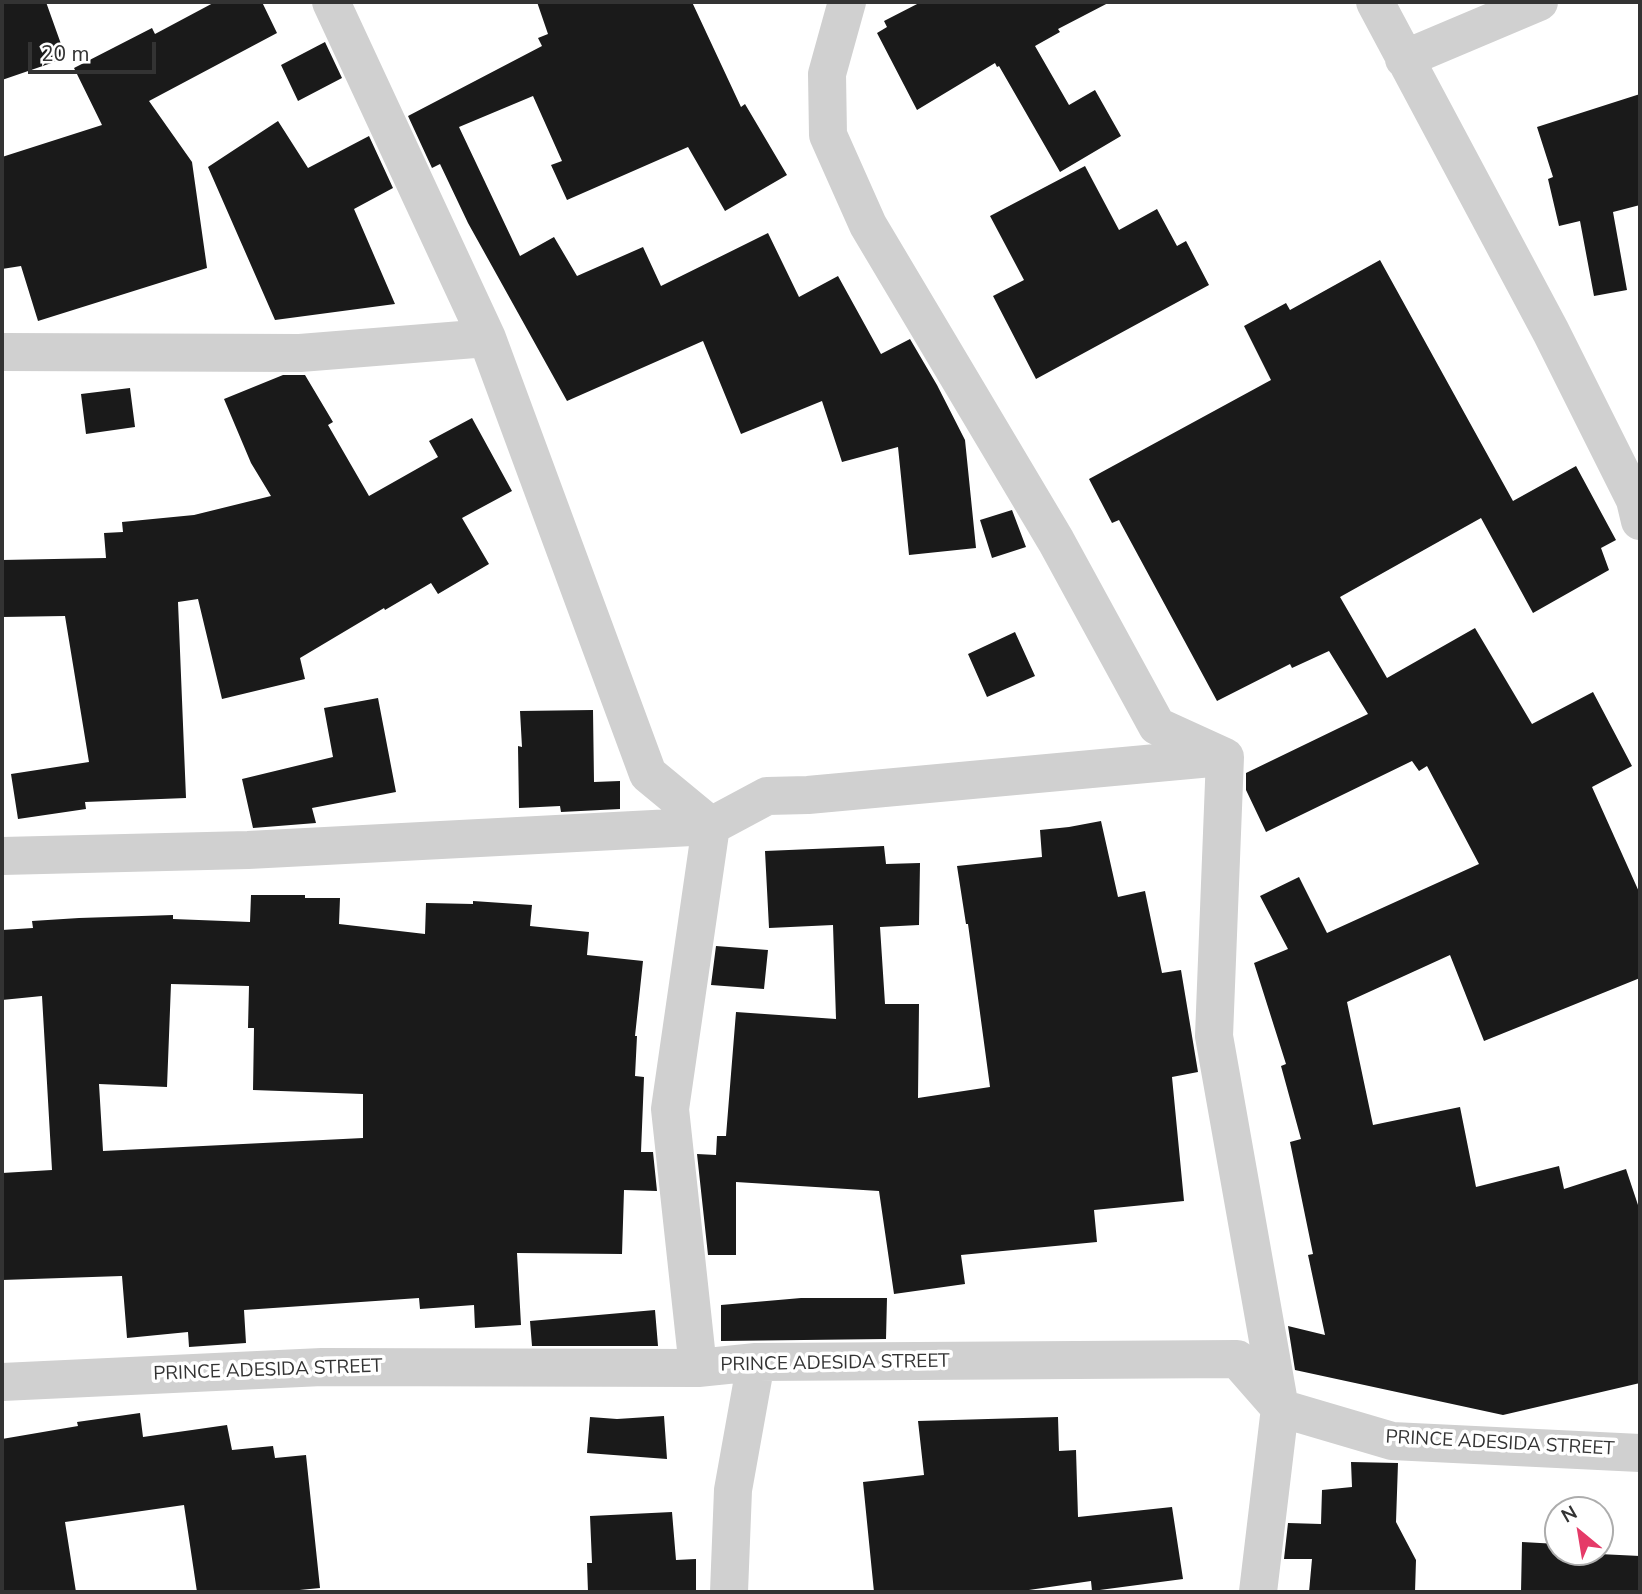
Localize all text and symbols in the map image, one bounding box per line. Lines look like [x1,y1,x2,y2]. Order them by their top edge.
scale bar [32,28,159,72]
text: 20 m [41,40,90,68]
street label: PRINCE ADESIDA STREET [720,1351,950,1377]
street label: PRINCE ADESIDA STREET [153,1356,383,1386]
street label: PRINCE ADESIDA STREET [1385,1427,1615,1461]
north arrow [1544,1496,1614,1566]
text: N [1557,1500,1582,1529]

